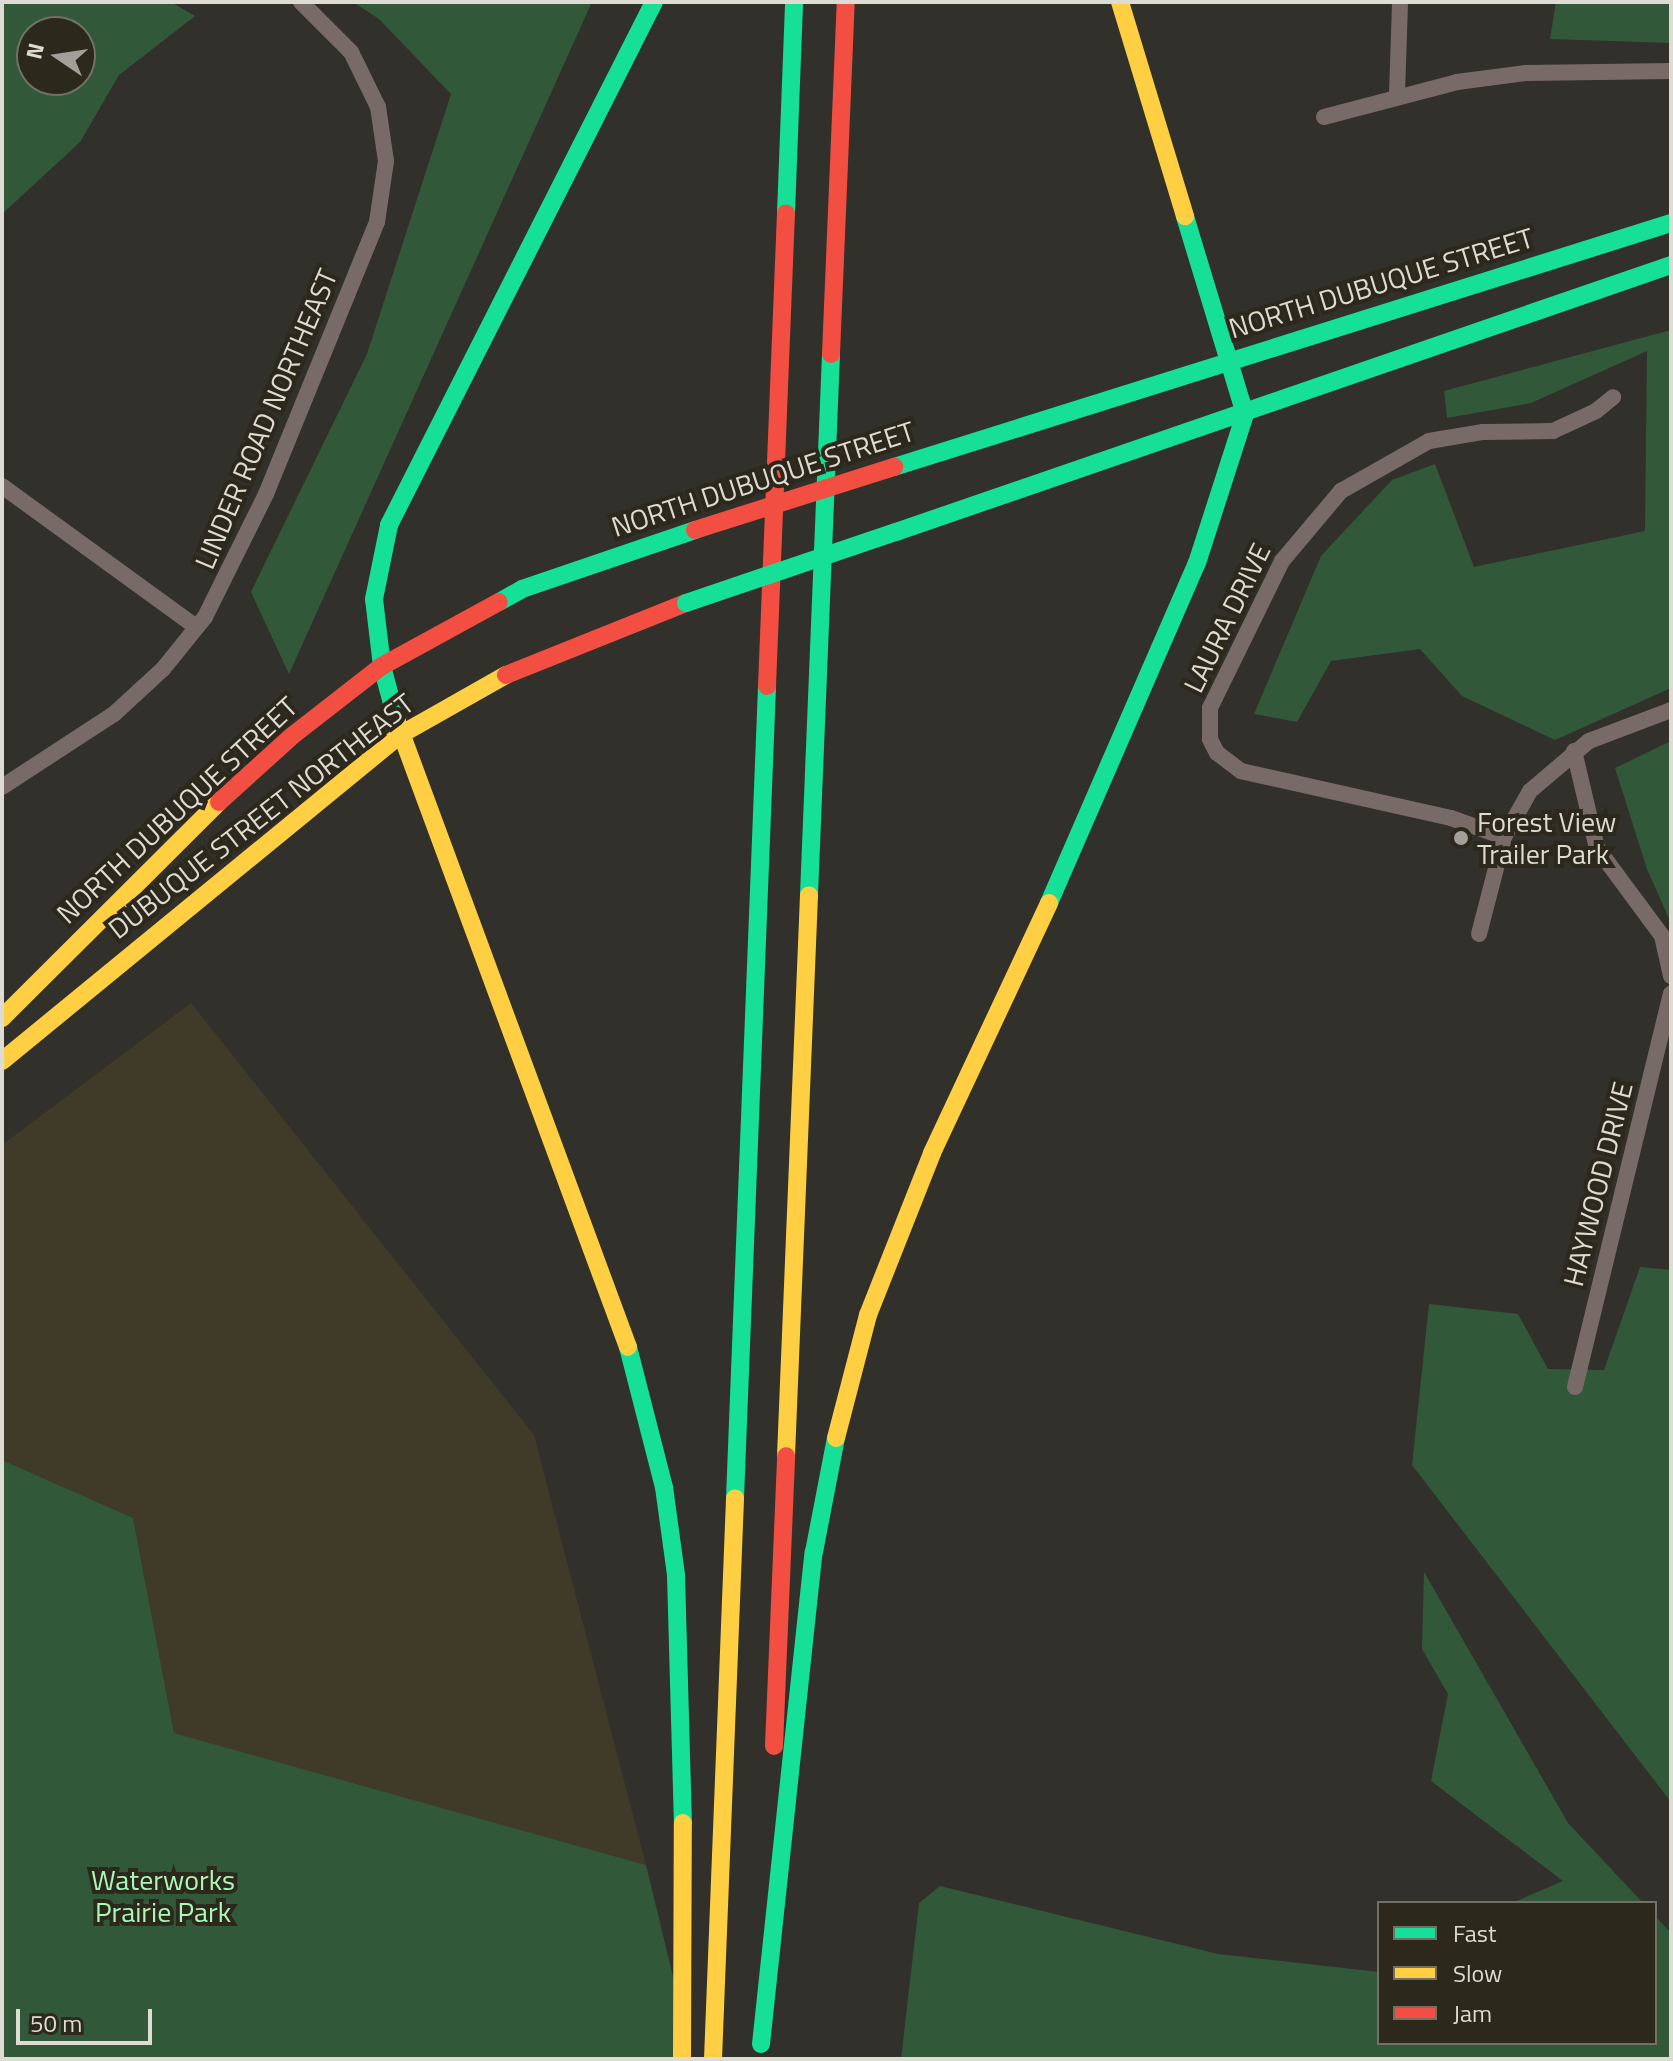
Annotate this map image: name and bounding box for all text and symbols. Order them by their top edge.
north arrow [16,16,96,96]
text: N [16,40,53,62]
street label: NORTH DUBUQUE STREET [1225,221,1537,345]
street label: LINDER ROAD NORTHEAST [188,264,344,574]
street label: NORTH DUBUQUE STREET [607,414,919,544]
street label: LAURA DRIVE [1176,538,1278,698]
street label: DUBUQUE STREET NORTHEAST [102,686,420,946]
street label: NORTH DUBUQUE STREET [50,690,304,930]
place label: Forest View Trailer Park [1477,805,1616,871]
marker: Forest View Trailer Park [1452,829,1470,847]
street label: HAYWOOD DRIVE [1556,1078,1640,1290]
park label: Waterworks Prairie Park [91,1863,235,1929]
legend [1377,1901,1657,2045]
text: Fast [1453,1915,1496,1951]
text: Slow [1453,1955,1502,1991]
scale bar [20,1993,156,2043]
text: Jam [1453,1995,1492,2031]
text: 50 m [30,2005,82,2041]

